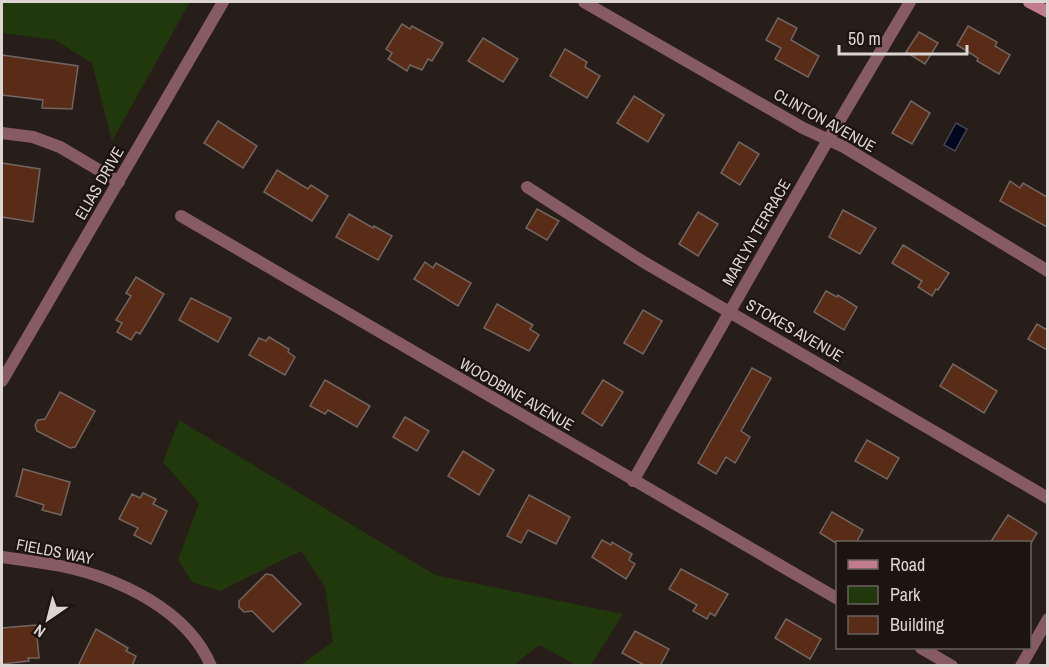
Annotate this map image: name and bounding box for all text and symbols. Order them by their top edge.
scale bar [839,18,966,56]
text: 50 m [848,26,881,51]
street label: CLINTON AVENUE [770,83,880,157]
street label: ELIAS DRIVE [69,142,129,224]
street label: MARLYN TERRACE [717,175,795,289]
street label: STOKES AVENUE [742,293,848,367]
street label: WOODBINE AVENUE [456,352,578,436]
street label: FIELDS WAY [15,533,96,569]
legend [836,541,1031,649]
text: Road [890,552,925,577]
text: Park [890,582,921,607]
north arrow [18,589,78,649]
text: Building [890,612,945,637]
text: N [29,620,50,643]

